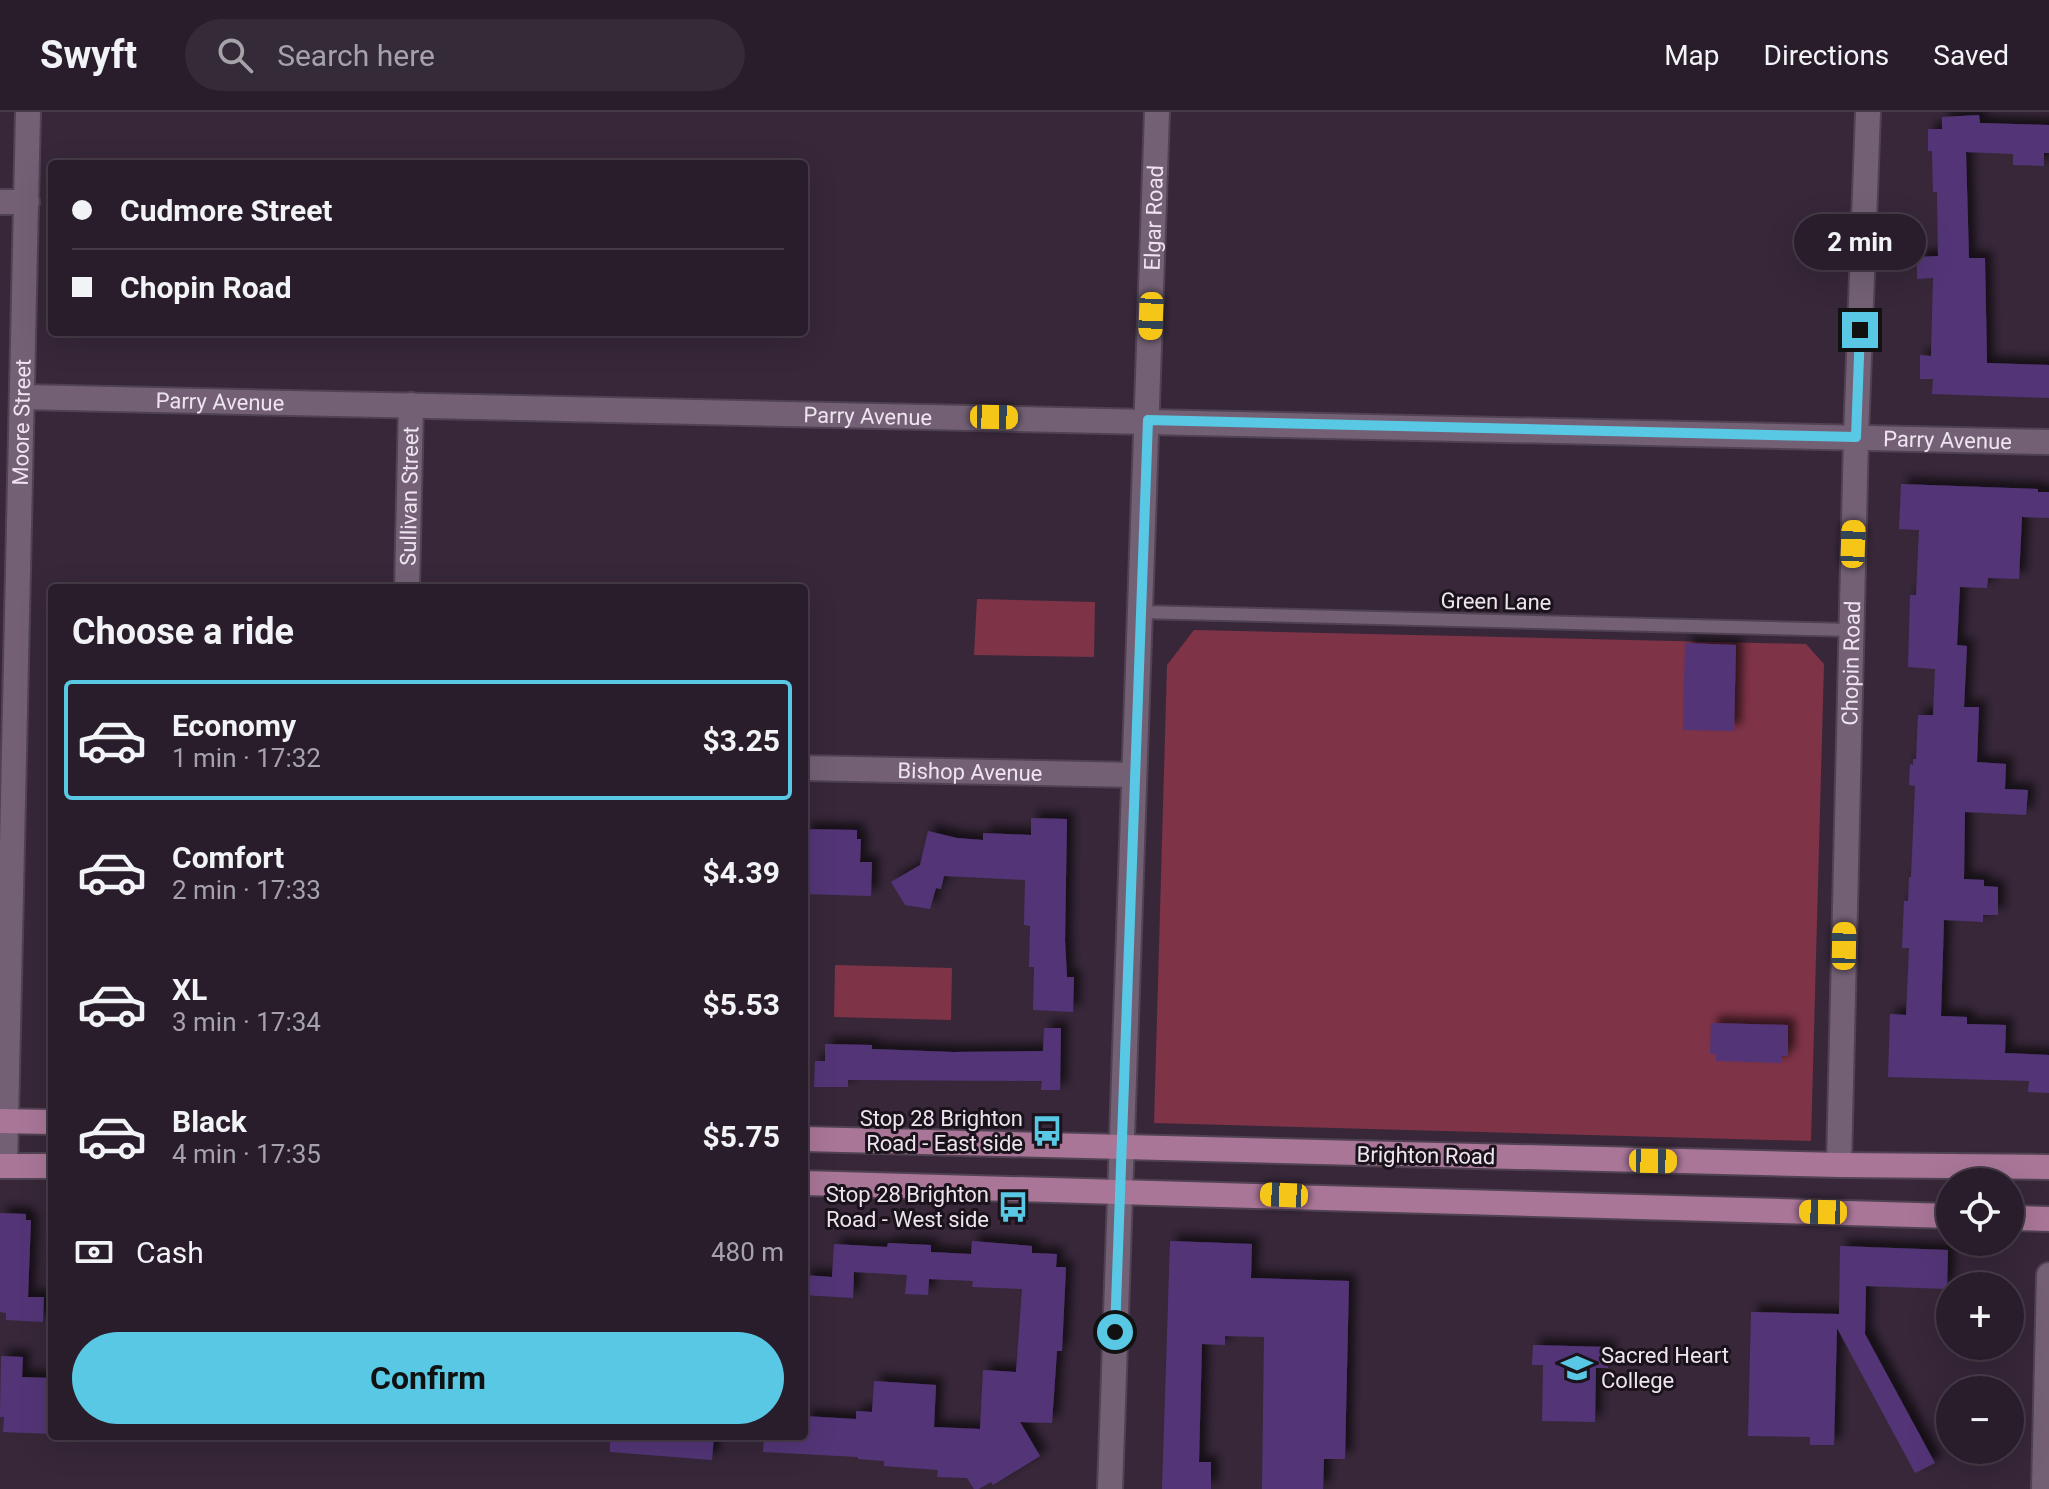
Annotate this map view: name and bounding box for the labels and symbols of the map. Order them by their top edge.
street label: Elgar Road [1140,165,1168,271]
callout: 2 min [1794,214,1926,270]
car [1138,292,1164,340]
route end [1842,312,1878,348]
street label: Moore Street [8,359,36,486]
street label: Parry Avenue [155,388,285,416]
street label: Parry Avenue [803,402,932,430]
car [970,405,1018,429]
street label: Sullivan Street [395,426,424,566]
street label: Parry Avenue [1883,426,2012,454]
car [1840,520,1866,568]
street label: Green Lane [1440,588,1552,615]
street label: Chopin Road [1837,600,1865,726]
street label: Bishop Avenue [897,758,1043,786]
car [1832,922,1856,970]
place label: Stop 28 Brighton Road - East side [860,1106,1023,1156]
bus stop icon: Stop 28 Brighton Road - East side [1030,1114,1064,1148]
street label: Brighton Road [1356,1142,1496,1169]
car [1629,1149,1677,1173]
place label: Stop 28 Brighton Road - West side [826,1182,989,1232]
car [1260,1182,1308,1208]
bus stop icon: Stop 28 Brighton Road - West side [996,1190,1030,1224]
car [1799,1200,1847,1224]
route start [1097,1314,1133,1350]
place label: Sacred Heart College [1601,1343,1729,1393]
school or university icon: Sacred Heart College [1560,1351,1594,1385]

